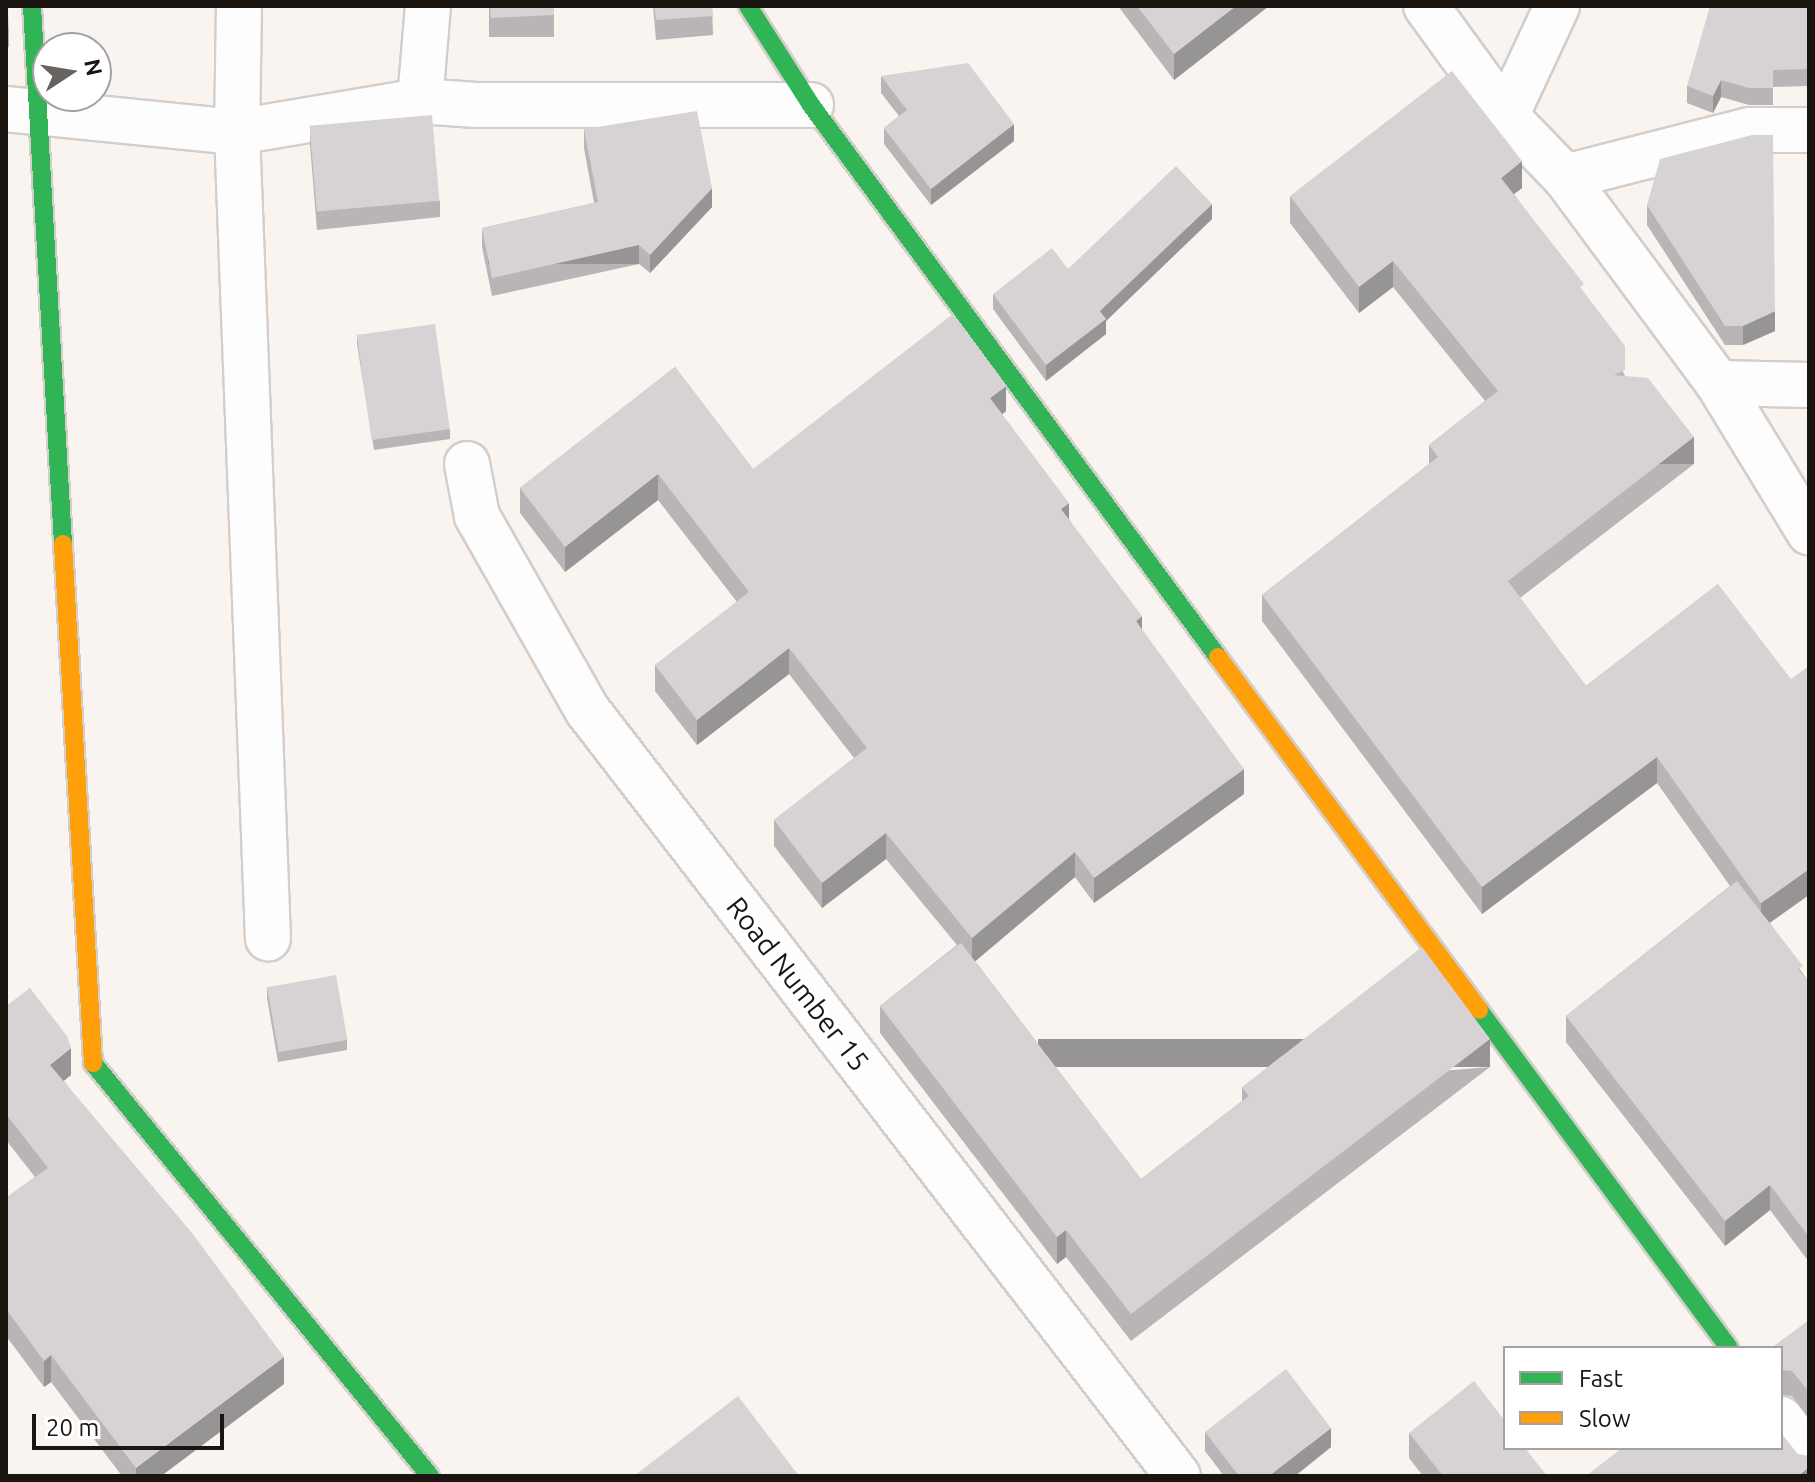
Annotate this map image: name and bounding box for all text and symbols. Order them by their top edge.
north arrow [32,32,112,112]
text: N [80,57,108,78]
street label: Road Number 15 [720,890,876,1078]
legend [1503,1346,1783,1450]
text: Fast [1579,1365,1623,1392]
scale bar [36,1398,228,1448]
text: Slow [1579,1405,1631,1432]
text: 20 m [46,1414,99,1441]

